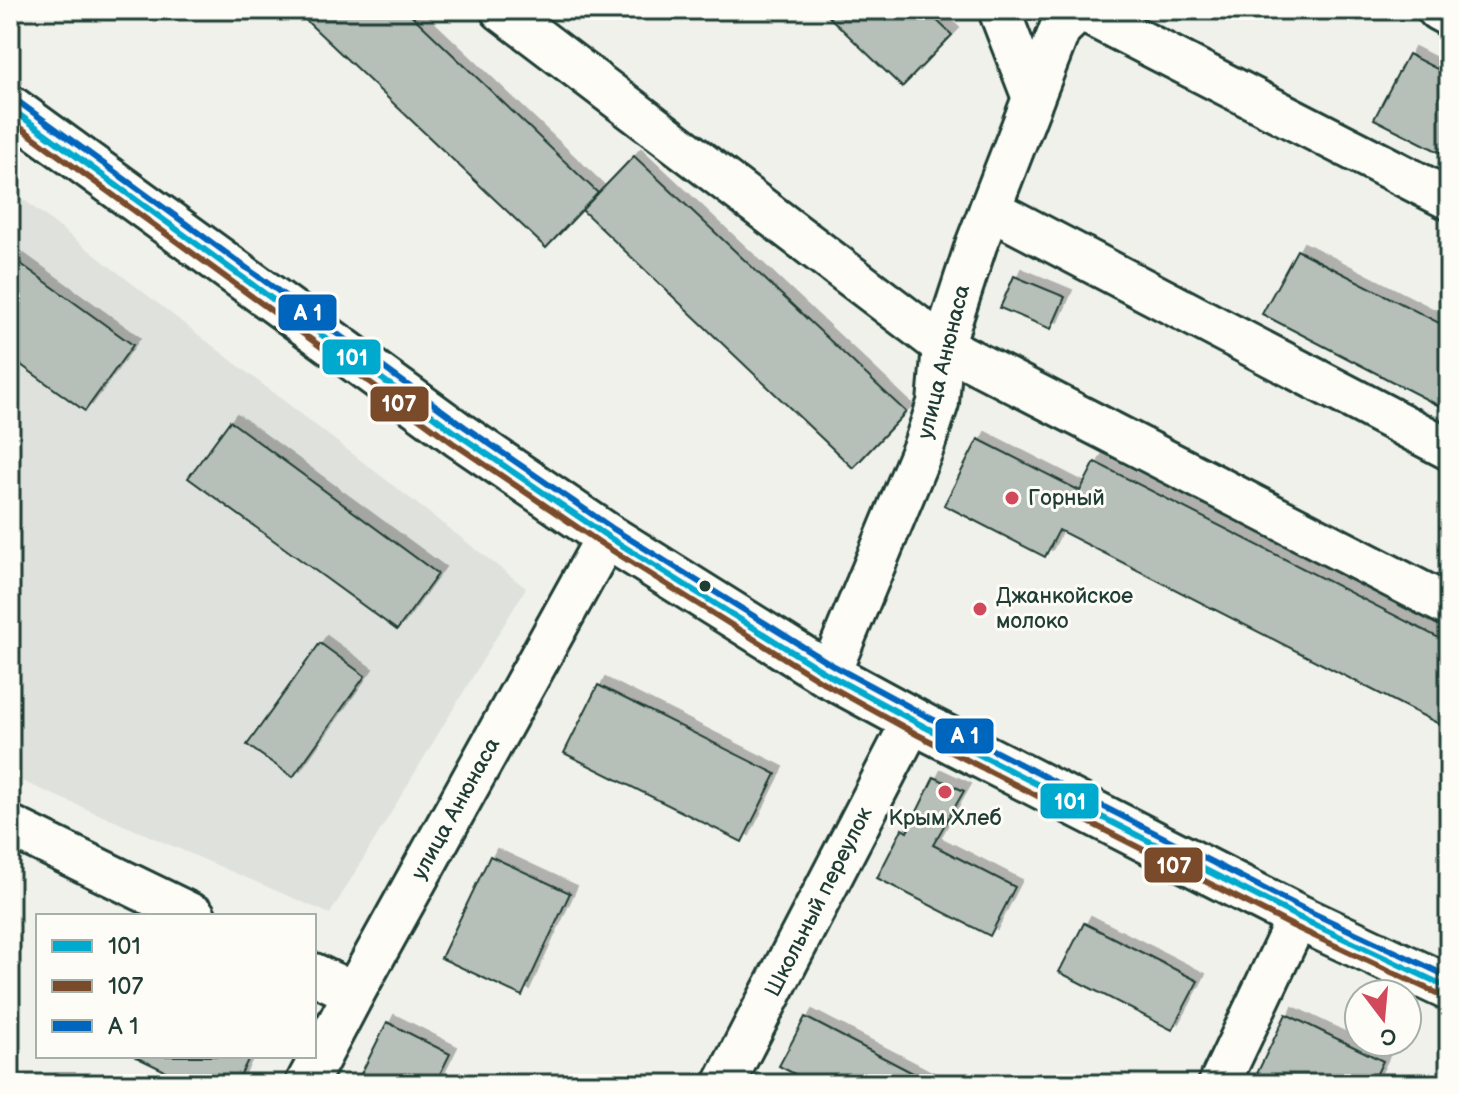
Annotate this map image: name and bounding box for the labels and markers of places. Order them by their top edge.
place label: Горный [1028,485,1105,512]
marker: Горный [1003,489,1021,507]
unlabelled marker [697,578,713,594]
place label: Джанкойское молоко [996,583,1133,635]
marker: Джанкойское молоко [971,600,989,618]
marker: Крым Хлеб [936,783,954,801]
place label: Крым Хлеб [889,805,1001,832]

